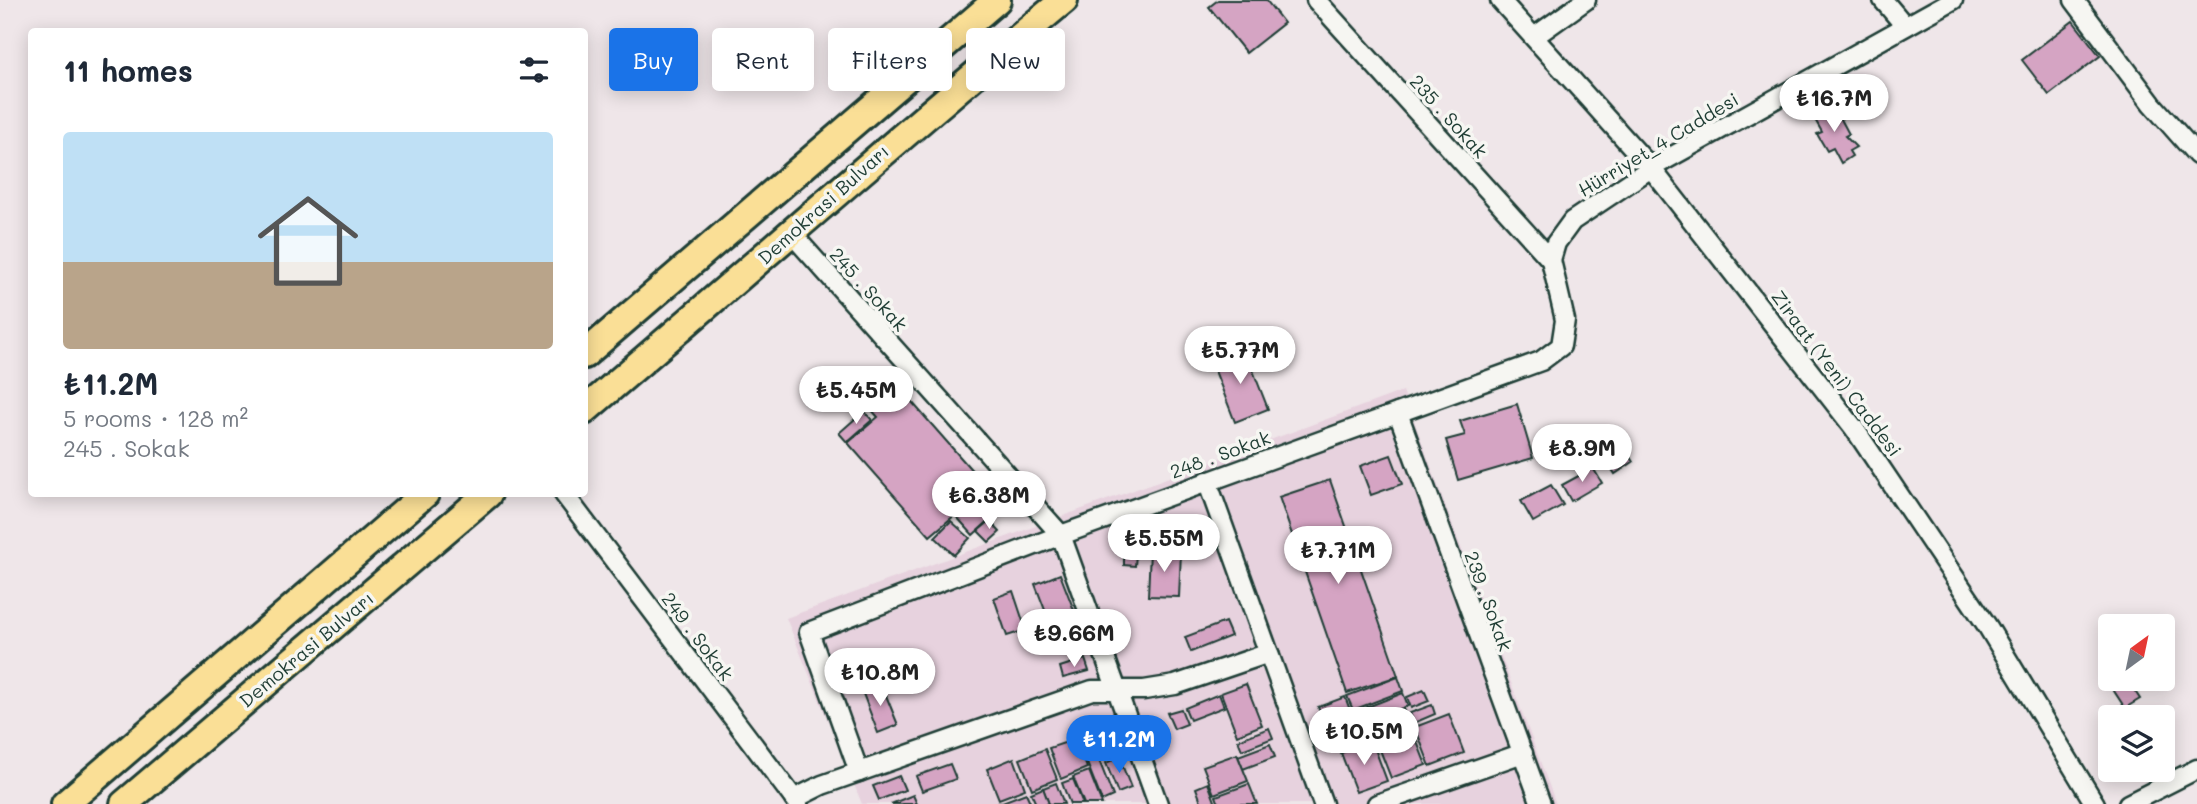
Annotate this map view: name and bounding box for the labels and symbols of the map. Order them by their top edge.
street label: 235 . Sokak [1405,69,1493,163]
pin: ₺16.7M [1777,74,1891,134]
street label: Hürriyet_4 Caddesi [1573,86,1743,202]
street label: Demokrasi Bulvarı [752,138,894,270]
street label: 245 . Sokak [825,242,913,336]
street label: Ziraat (Yeni) Caddesi [1766,285,1908,461]
pin: ₺5.77M [1183,326,1297,386]
pin: ₺5.45M [799,366,913,426]
street label: 248 . Sokak [1166,424,1274,484]
pin: ₺8.9M [1533,424,1631,484]
pin: ₺6.38M [932,472,1046,531]
pin: ₺5.55M [1107,514,1221,574]
pin: ₺7.71M [1281,526,1395,586]
street label: 239 . Sokak [1459,548,1519,654]
street label: Demokrasi Bulvarı [234,585,378,713]
street label: 249 . Sokak [657,587,739,685]
pin: ₺9.66M [1017,610,1131,669]
north arrow [2098,614,2175,691]
pin: ₺10.8M [823,648,937,708]
pin: ₺10.5M [1307,708,1421,767]
pin: ₺11.2M [1062,716,1176,775]

